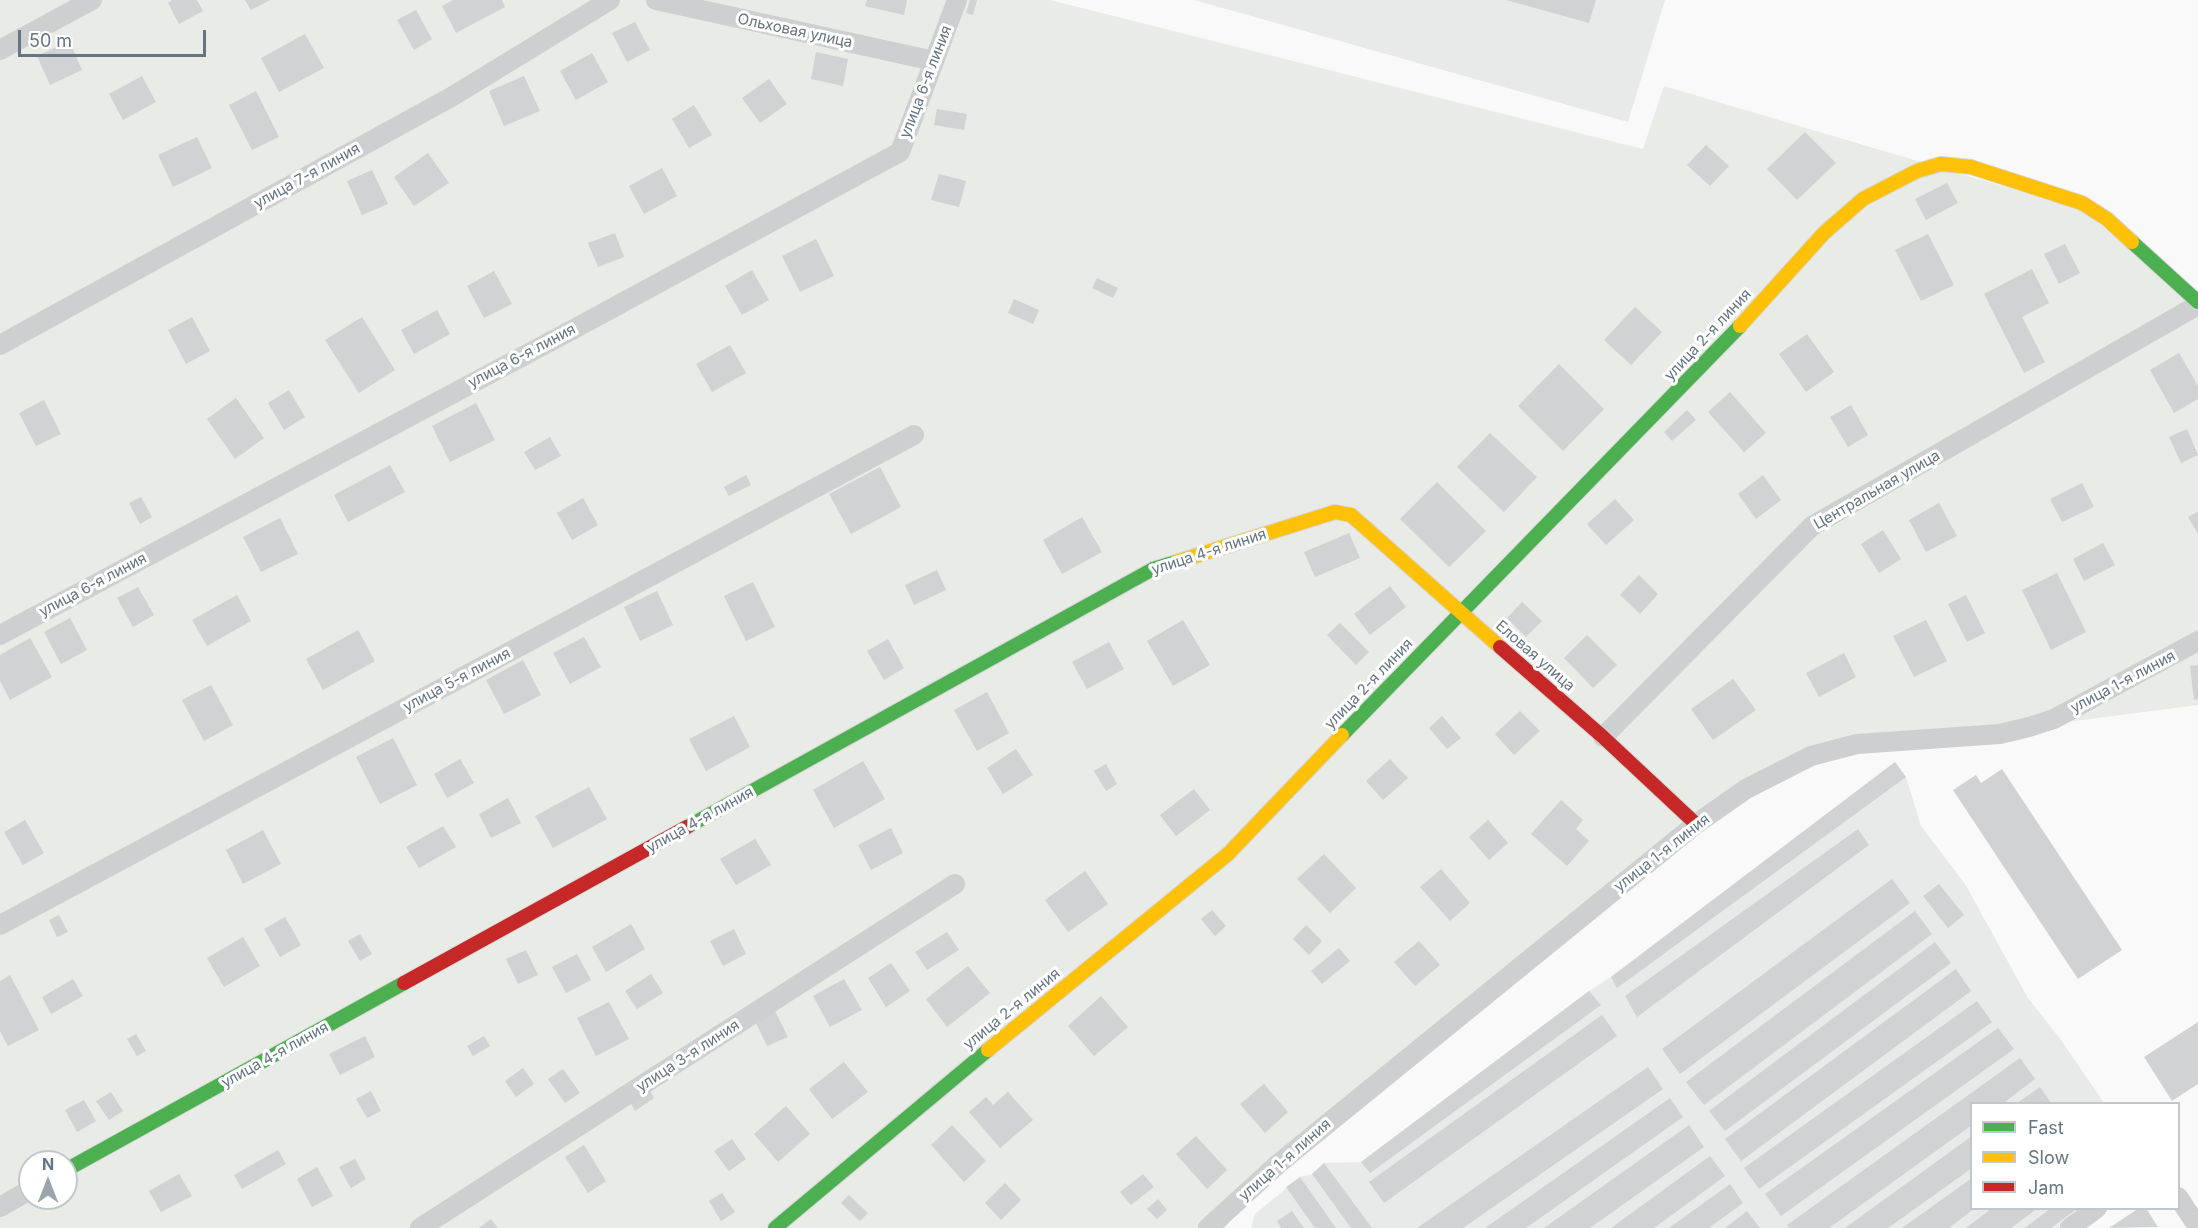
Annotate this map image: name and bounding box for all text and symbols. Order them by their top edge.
street label: Ольховая улица [736,10,854,52]
scale bar [21,18,208,56]
street label: улица 6-я линия [896,23,956,141]
text: 50 m [29,30,72,51]
street label: улица 7-я линия [251,139,363,213]
street label: улица 2-я линия [1661,285,1755,385]
street label: улица 6-я линия [465,320,579,392]
street label: Центральная улица [1811,446,1943,534]
street label: улица 4-я линия [1149,525,1269,579]
street label: улица 6-я линия [36,549,150,621]
street label: Еловая улица [1492,617,1578,695]
street label: улица 2-я линия [1321,635,1417,733]
street label: улица 5-я линия [400,644,514,716]
street label: улица 1-я линия [2068,647,2178,717]
street label: улица 4-я линия [643,783,757,857]
street label: улица 1-я линия [1611,810,1713,896]
street label: улица 2-я линия [960,965,1064,1053]
street label: улица 3-я линия [633,1016,743,1096]
street label: улица 4-я линия [218,1018,332,1092]
legend [1970,1102,2180,1210]
street label: улица 1-я линия [1235,1115,1335,1205]
text: Fast [2028,1117,2064,1138]
text: Slow [2028,1147,2069,1168]
north arrow [18,1150,78,1210]
text: N [42,1154,54,1174]
text: Jam [2028,1177,2064,1198]

